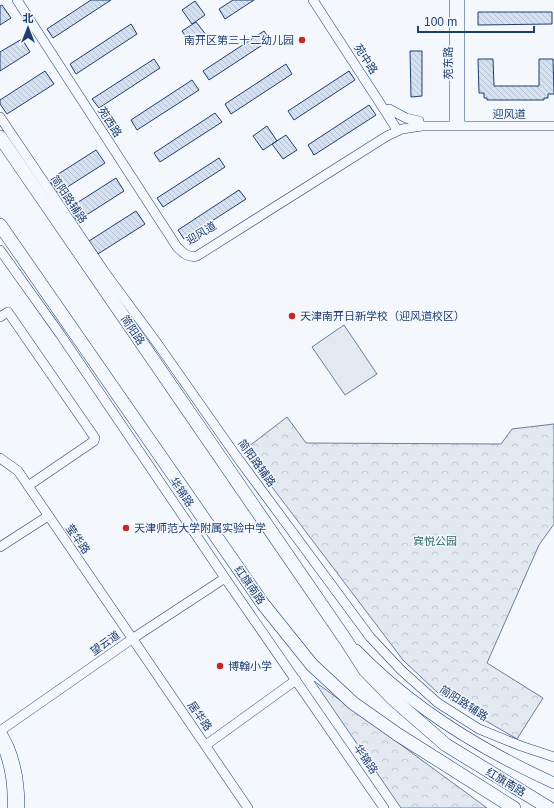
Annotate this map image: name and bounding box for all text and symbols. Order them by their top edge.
north arrow [8,8,48,48]
scale bar [418,8,534,34]
text: 北 [23,12,34,24]
text: 100 m [424,15,457,29]
place label: 南开区第三十二幼儿园 [184,34,294,46]
marker: 南开区第三十二幼儿园 [297,35,307,45]
street label: 苑中路 [352,42,380,76]
street label: 苑东路 [442,47,454,80]
street label: 苑西路 [96,105,124,139]
street label: 迎风道 [493,108,526,120]
street label: 简阳路辅路 [49,173,89,225]
street label: 迎风道 [184,219,218,247]
place label: 天津南开日新学校（迎风道校区） [300,310,465,322]
marker: 天津南开日新学校（迎风道校区） [287,311,297,321]
street label: 简阳路 [119,313,147,347]
street label: 简阳路辅路 [236,437,278,489]
street label: 华锦路 [168,475,196,509]
street label: 莹华路 [64,522,92,556]
place label: 天津师范大学附属实验中学 [134,522,266,534]
marker: 天津师范大学附属实验中学 [121,523,131,533]
park label: 宾悦公园 [413,535,457,547]
street label: 红旗南路 [232,564,268,606]
street label: 望云道 [88,629,122,657]
place label: 博翰小学 [228,660,272,672]
marker: 博翰小学 [215,661,225,671]
street label: 简阳路辅路 [438,683,490,723]
street label: 居华路 [186,699,214,733]
street label: 华锦路 [352,742,380,776]
street label: 红旗南路 [484,766,528,798]

